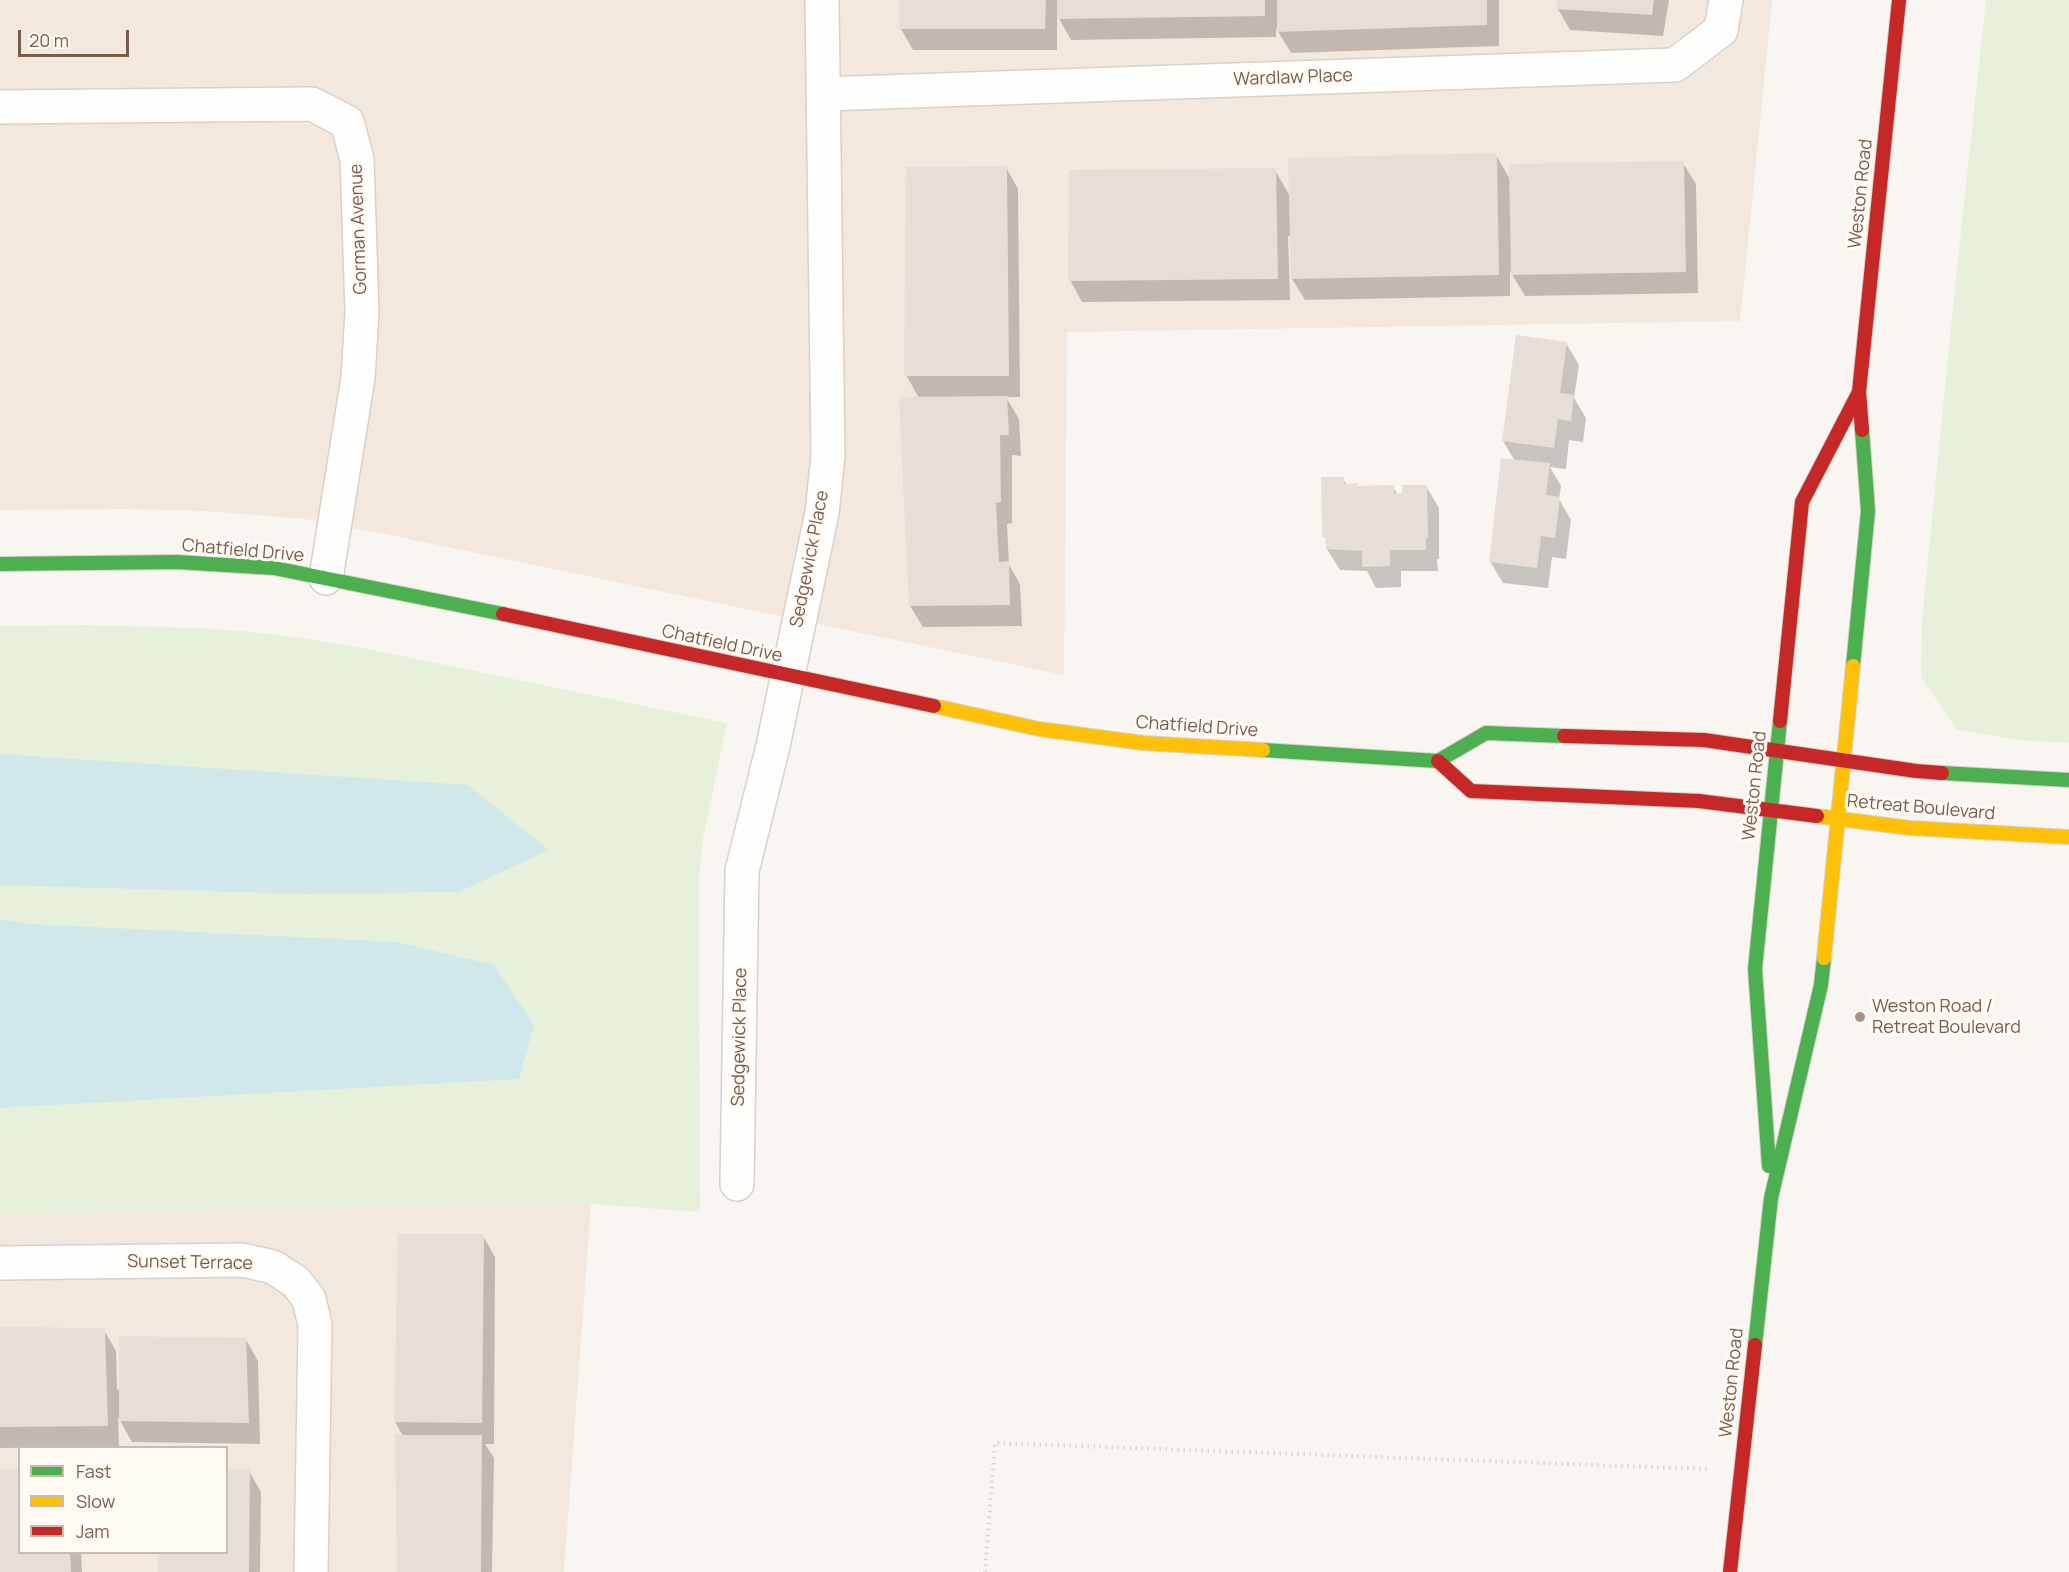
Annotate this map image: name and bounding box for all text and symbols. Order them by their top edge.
scale bar [21,18,132,56]
text: 20 m [29,28,69,52]
street label: Wardlaw Place [1233,65,1353,91]
street label: Weston Road [1845,138,1877,250]
street label: Gorman Avenue [346,163,372,295]
street label: Sedgewick Place [786,489,834,629]
street label: Chatfield Drive [181,535,305,567]
street label: Chatfield Drive [660,621,784,667]
street label: Chatfield Drive [1135,712,1259,742]
street label: Weston Road [1739,730,1771,842]
street label: Retreat Boulevard [1846,791,1996,825]
street label: Sedgewick Place [728,967,752,1107]
place label: Weston Road / Retreat Boulevard [1872,996,2021,1038]
marker: Weston Road / Retreat Boulevard [1853,1010,1867,1024]
street label: Sunset Terrace [127,1251,253,1275]
street label: Weston Road [1716,1327,1748,1439]
legend [18,1446,228,1554]
text: Fast [76,1459,111,1483]
text: Slow [76,1489,115,1513]
text: Jam [76,1519,110,1543]

